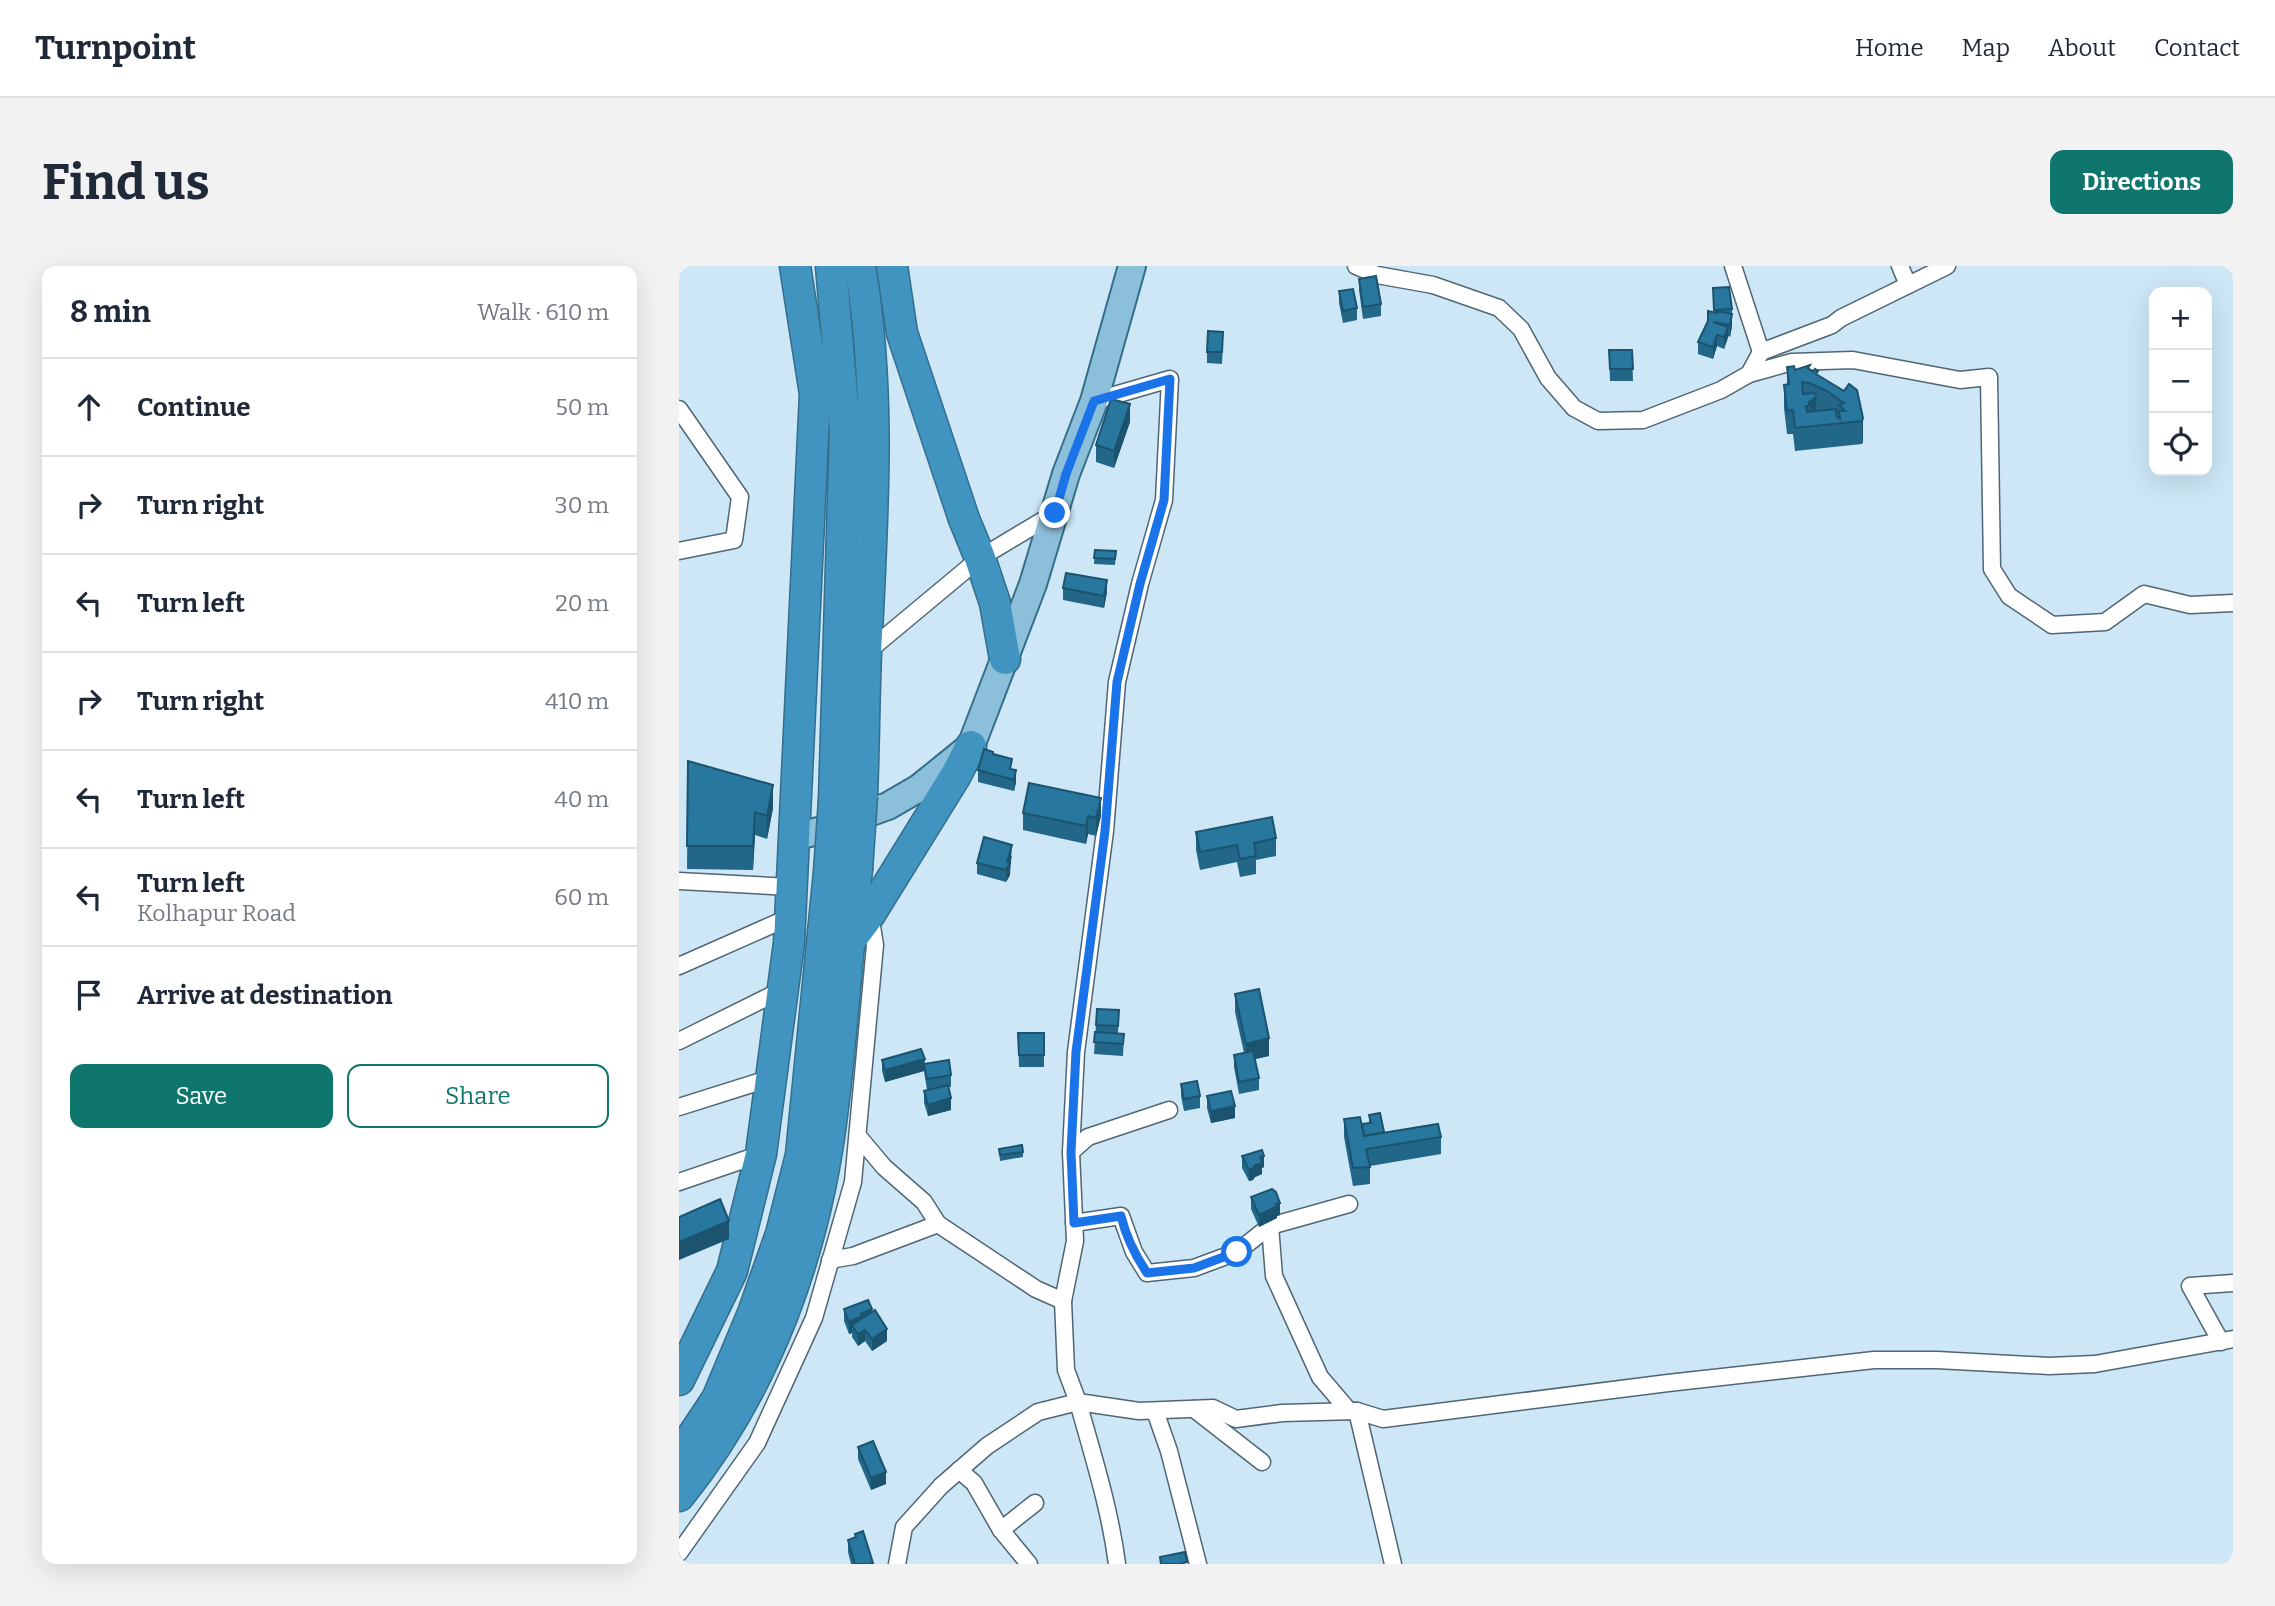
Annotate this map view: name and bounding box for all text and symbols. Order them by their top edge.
text: Turnpoint [35,28,196,68]
text: Home [1855,34,1924,62]
text: Map [1962,34,2010,62]
text: About [2048,34,2116,62]
text: Contact [2154,34,2240,62]
button: Directions [2050,150,2233,214]
text: Find us [42,153,210,212]
map controls [2149,287,2212,476]
button: + [2149,287,2212,350]
text: 8 min [70,294,151,330]
text: Walk · 610 m [477,298,609,326]
button: − [2149,350,2212,413]
icon: ahead [70,388,108,426]
text: Continue [137,392,251,423]
text: 50 m [555,393,609,421]
button: locate [2149,413,2212,476]
icon: right [70,486,108,524]
text: Turn right [137,490,264,521]
text: 30 m [555,491,609,519]
route end [1039,497,1070,528]
icon: left [70,584,108,622]
text: Turn left [137,588,245,619]
text: 20 m [555,589,609,617]
icon: right [70,682,108,720]
text: Turn right [137,686,264,717]
text: 410 m [545,687,609,715]
icon: left [70,780,108,818]
text: Turn left [137,784,245,815]
text: 40 m [554,785,609,813]
text: Turn left [137,868,245,899]
icon: left [70,878,108,916]
text: 60 m [554,883,609,911]
text: Kolhapur Road [137,899,296,927]
icon: arrive [70,976,108,1014]
text: Arrive at destination [137,980,392,1011]
button: Save [70,1064,333,1128]
button: Share [347,1064,609,1128]
route start [1221,1236,1252,1267]

